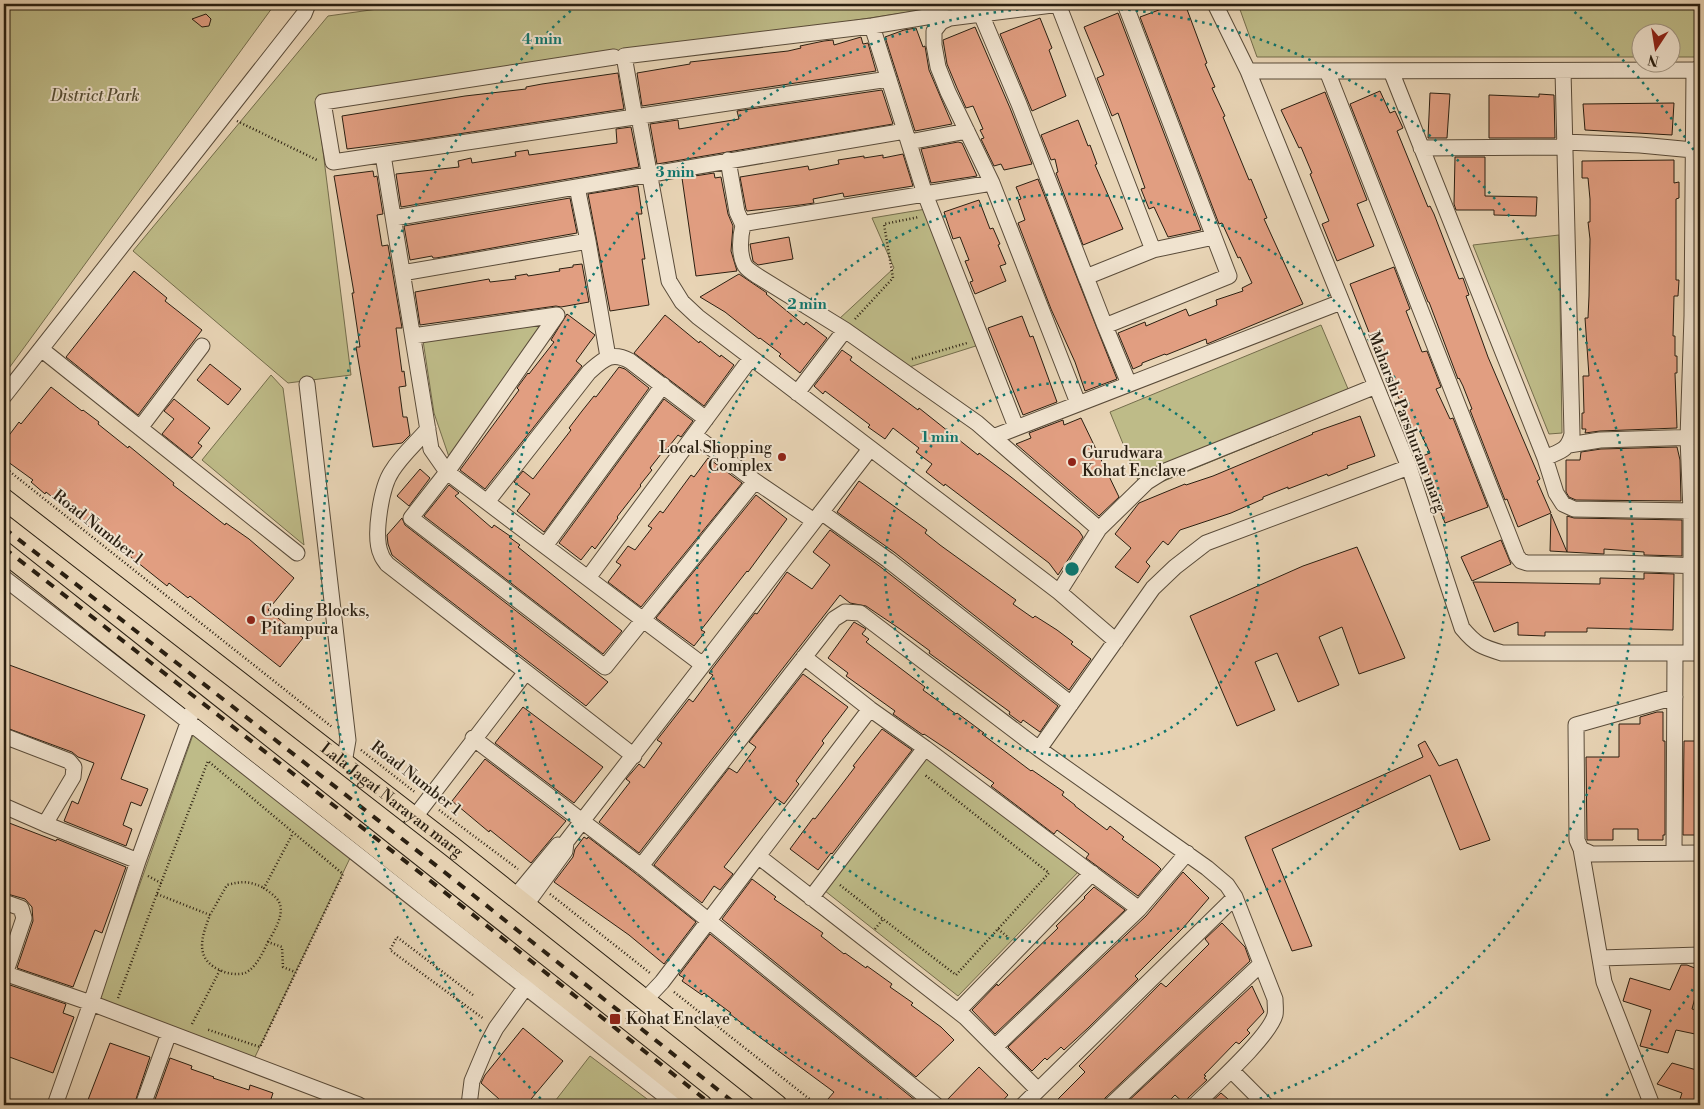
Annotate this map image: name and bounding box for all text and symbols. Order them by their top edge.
north arrow [1632,22,1682,72]
text: 4 min [522,30,563,49]
text: N [1646,50,1661,70]
park label: District Park [49,86,140,106]
text: 3 min [655,163,695,182]
text: 2 min [787,295,827,314]
street label: Maharshi Parshuram marg [1363,329,1451,516]
text: 1 min [921,428,959,447]
place label: Local Shopping Complex [659,438,773,476]
place label: Gurudwara Kohat Enclave [1082,443,1186,481]
marker: Local Shopping Complex [776,451,788,463]
marker: Gurudwara Kohat Enclave [1066,456,1078,468]
street label: Road Number 1 [49,485,147,569]
centre of rings [1063,560,1081,578]
place label: Coding Blocks, Pitampura [261,601,370,639]
marker: Coding Blocks, Pitampura [245,614,257,626]
street label: Road Number 1 [367,736,465,820]
street label: Lala Jagat Narayan marg [316,738,468,862]
place label: Kohat Enclave [626,1009,730,1029]
marker: Kohat Enclave [608,1012,622,1026]

